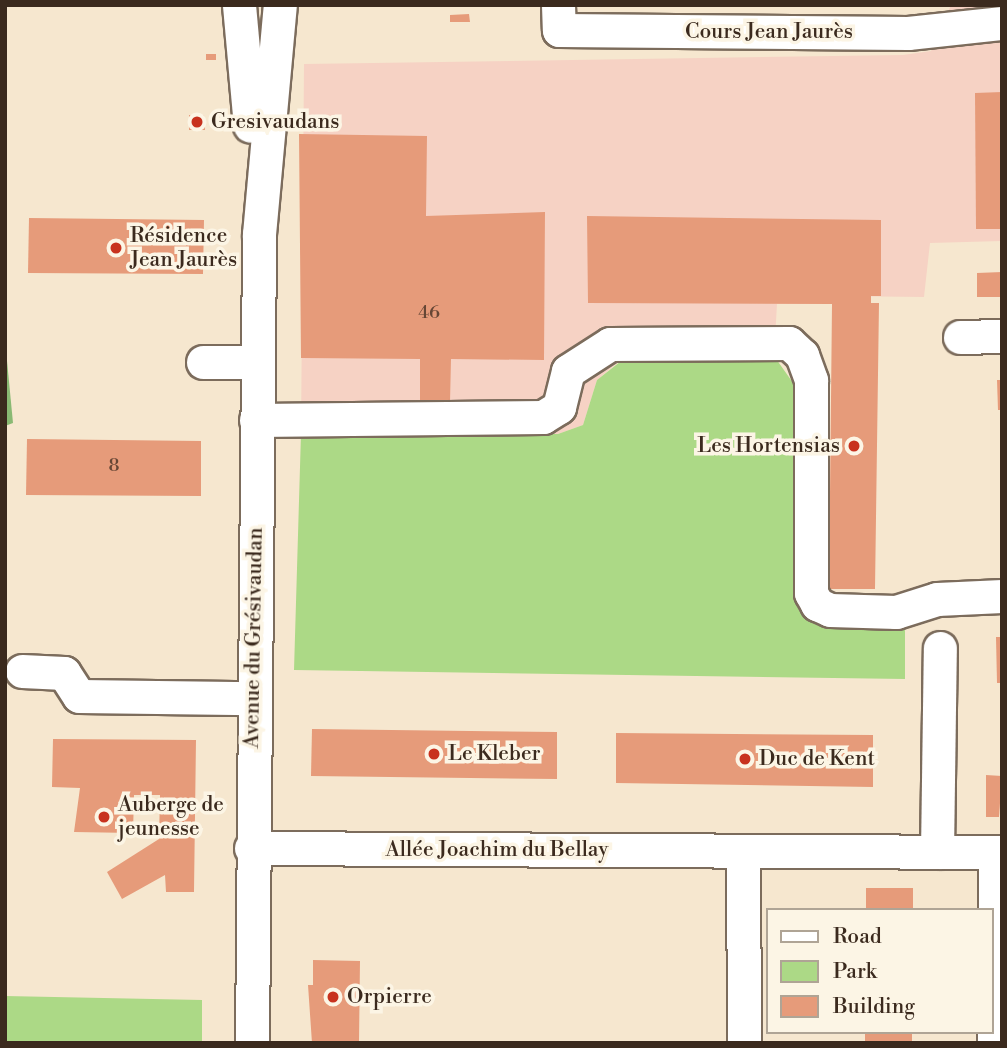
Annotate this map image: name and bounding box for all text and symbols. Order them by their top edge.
street label: Cours Jean Jaurès [685,19,853,45]
place label: Gresivaudans [211,109,339,135]
marker: Gresivaudans [189,114,205,130]
place label: Résidence Jean Jaurès [130,223,237,273]
marker: Résidence Jean Jaurès [108,240,124,256]
house number: 46 [418,302,440,324]
place label: Les Hortensias [697,433,840,459]
marker: Les Hortensias [846,438,862,454]
house number: 8 [108,455,120,477]
street label: Avenue du Grésivaudan [239,527,269,749]
place label: Le Kleber [448,741,541,767]
marker: Le Kleber [426,746,442,762]
place label: Duc de Kent [759,746,875,772]
marker: Duc de Kent [737,751,753,767]
place label: Auberge de jeunesse [118,792,224,842]
marker: Auberge de jeunesse [96,809,112,825]
street label: Allée Joachim du Bellay [385,837,609,863]
legend [766,908,993,1034]
text: Road [833,924,882,950]
text: Park [833,959,877,985]
place label: Orpierre [347,984,432,1010]
marker: Orpierre [325,989,341,1005]
text: Building [833,994,915,1020]

